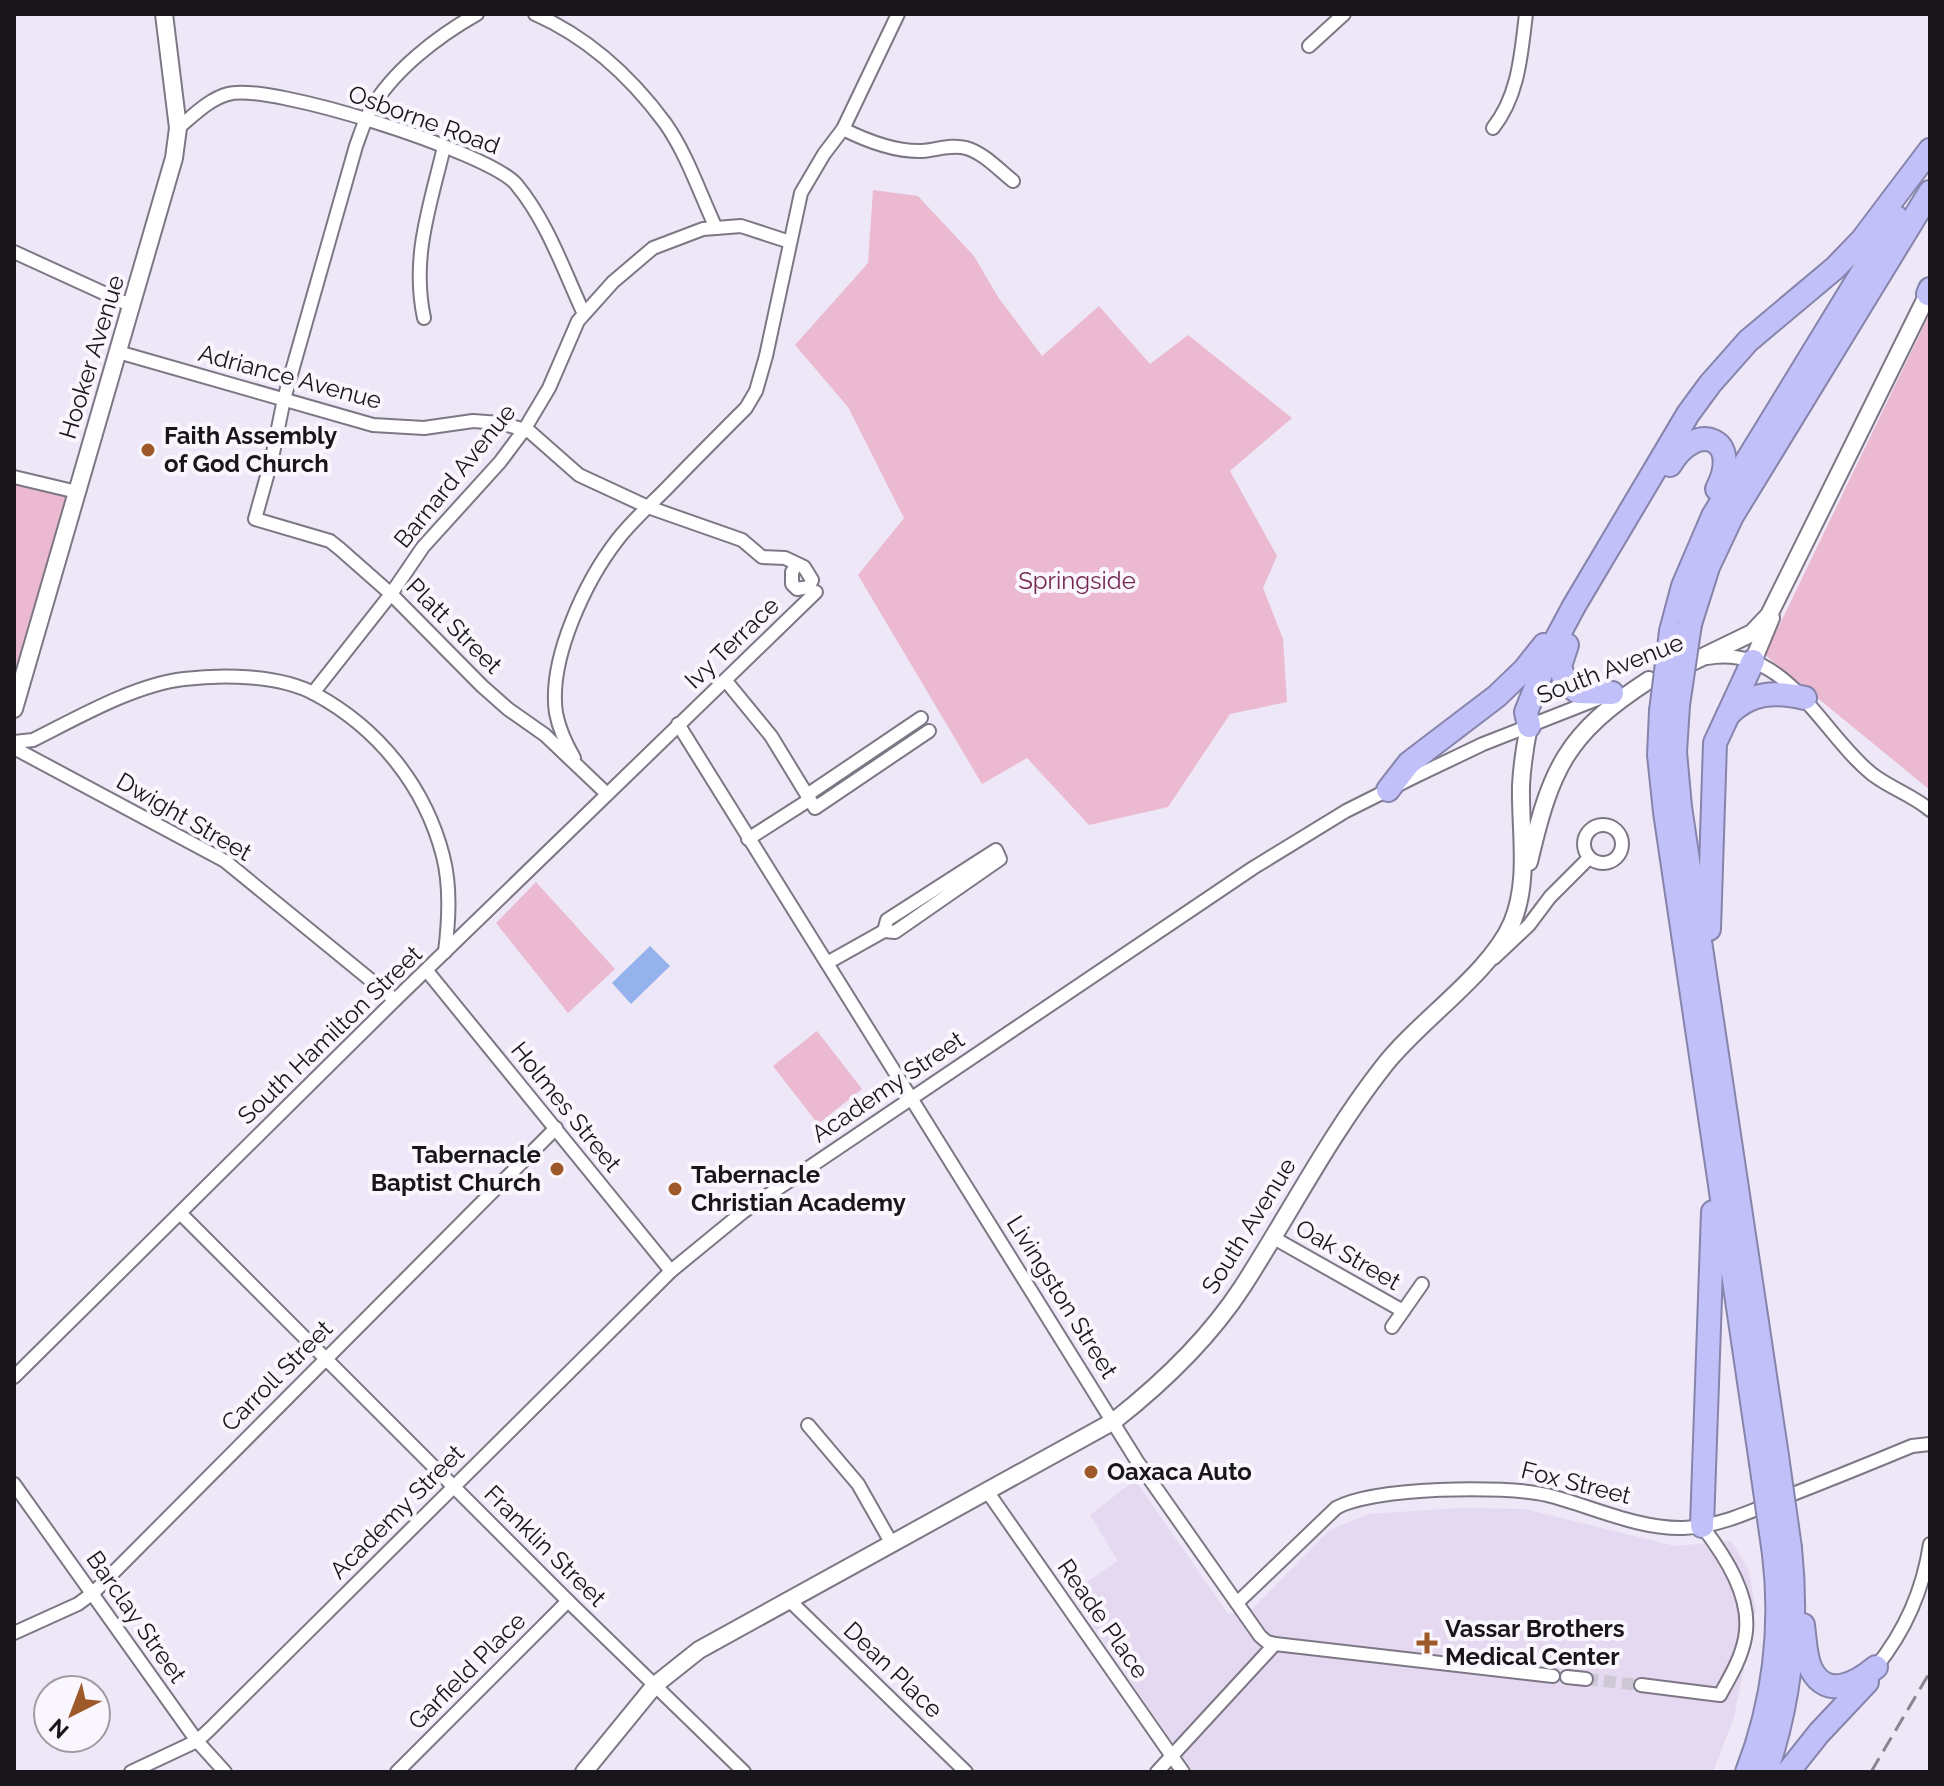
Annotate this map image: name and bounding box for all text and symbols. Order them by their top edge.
street label: Osborne Road [345,79,504,160]
street label: Hooker Avenue [53,271,130,442]
street label: Adriance Avenue [195,338,385,415]
street label: Barnard Avenue [388,398,522,554]
place label: Faith Assembly of God Church [164,421,337,478]
marker: Faith Assembly of God Church [139,441,157,459]
park label: Springside [1018,566,1136,595]
street label: Platt Street [401,572,508,679]
street label: Ivy Terrace [679,591,785,695]
street label: South Avenue [1532,627,1687,710]
street label: Dwight Street [111,766,257,867]
street label: South Hamilton Street [232,939,428,1130]
street label: Academy Street [806,1025,970,1148]
street label: Holmes Street [505,1036,628,1177]
place label: Tabernacle Baptist Church [371,1140,541,1197]
street label: South Avenue [1195,1152,1302,1299]
marker: Tabernacle Baptist Church [548,1160,566,1178]
place label: Tabernacle Christian Academy [691,1160,906,1217]
marker: Tabernacle Christian Academy [666,1180,684,1198]
street label: Livingston Street [1001,1210,1124,1383]
street label: Oak Street [1291,1213,1406,1296]
street label: Carroll Street [215,1314,338,1437]
street label: Academy Street [323,1438,470,1585]
street label: Fox Street [1518,1455,1634,1510]
place label: Oaxaca Auto [1107,1457,1252,1486]
marker: Oaxaca Auto [1082,1463,1100,1481]
street label: Franklin Street [479,1479,612,1612]
street label: Barclay Street [80,1545,193,1688]
street label: Reade Place [1052,1553,1155,1684]
street label: Garfield Place [402,1606,531,1735]
place label: Vassar Brothers Medical Center [1445,1614,1625,1671]
street label: Dean Place [838,1615,949,1724]
marker: Vassar Brothers Medical Center [1416,1632,1438,1654]
north arrow [32,1674,112,1754]
text: N [44,1714,74,1744]

